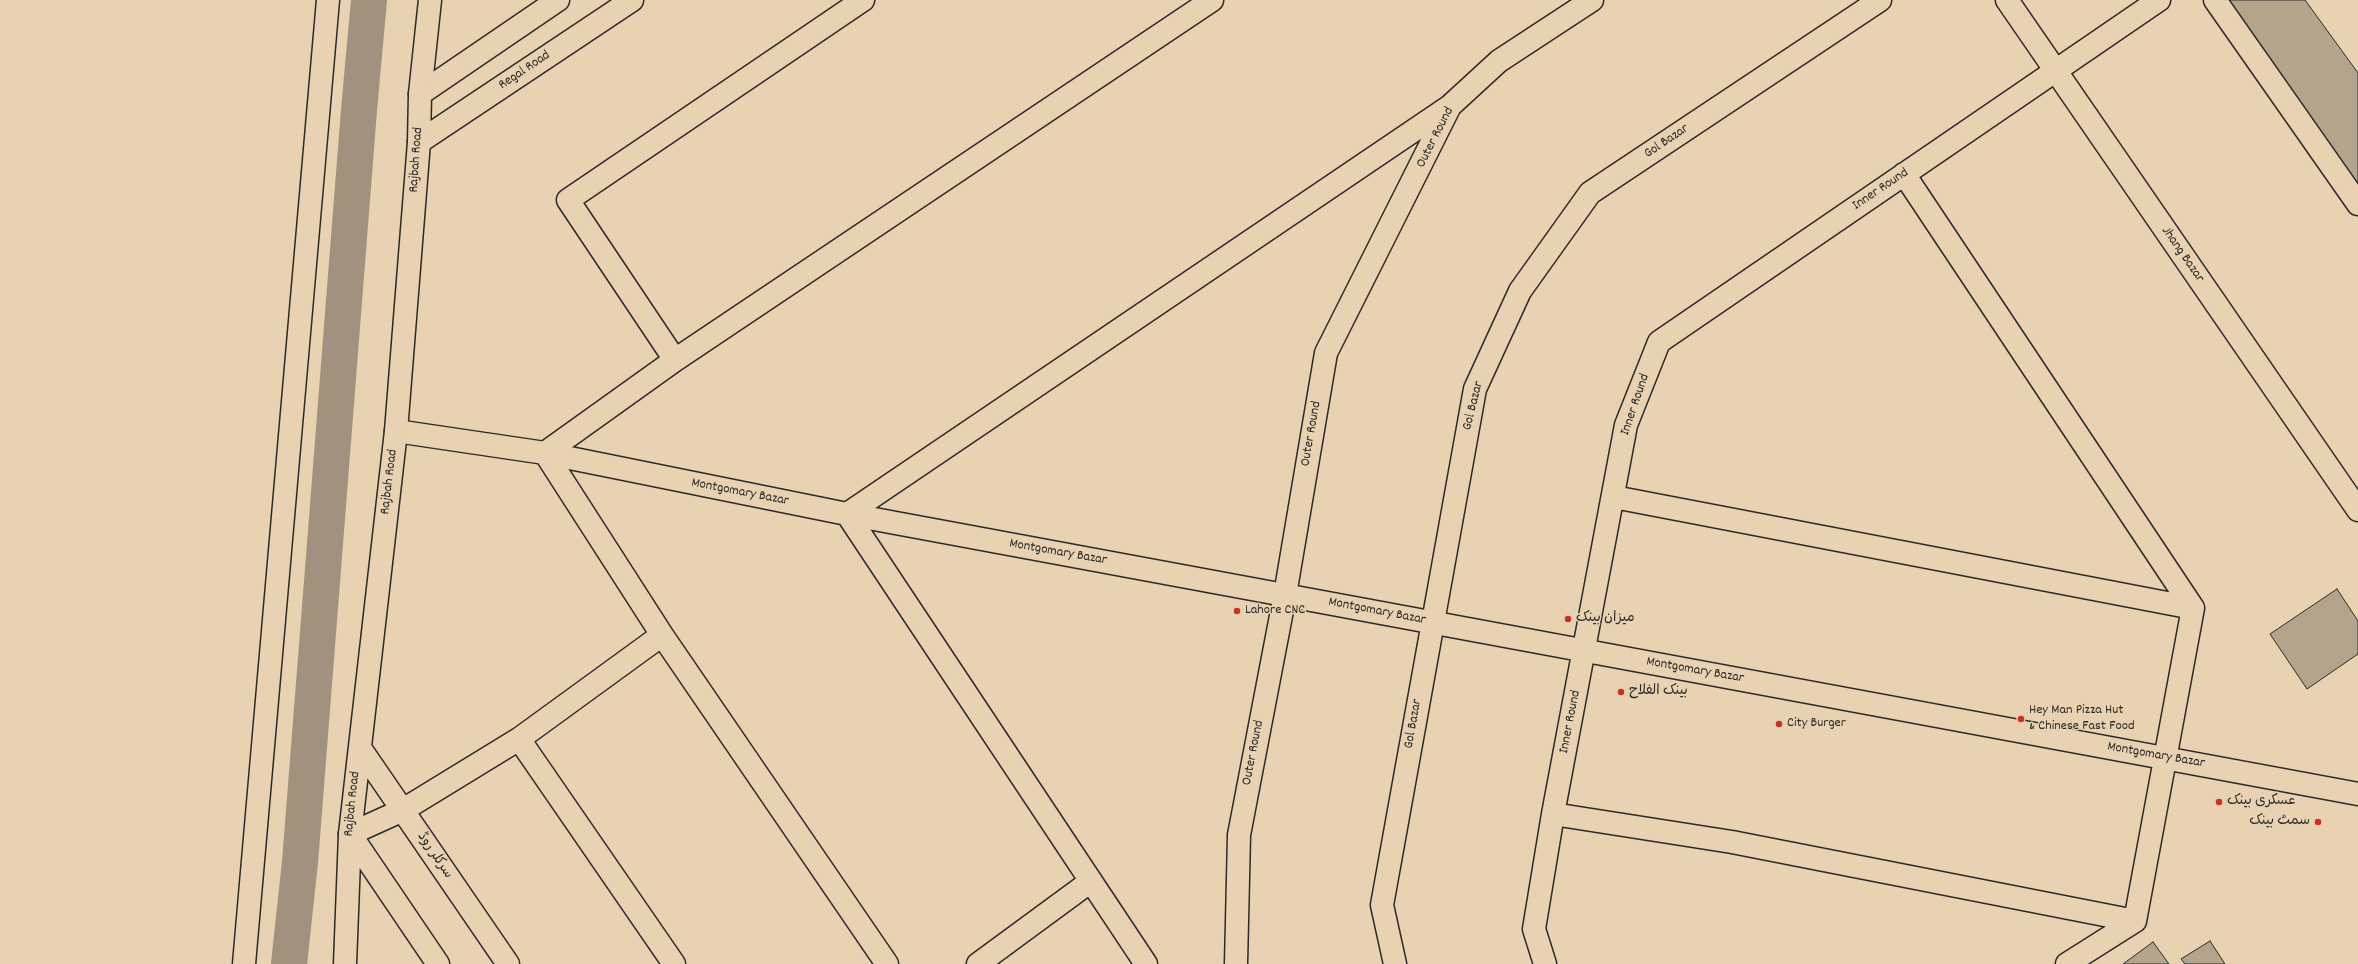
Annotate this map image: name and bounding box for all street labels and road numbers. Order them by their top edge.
street label: Regal Road [496,48,554,94]
street label: Outer Round [1414,105,1458,171]
street label: Gol Bazar [1642,121,1692,163]
street label: Rajbah Road [406,127,428,193]
street label: Inner Round [1850,165,1912,215]
street label: Jhang Bazar [2157,224,2207,286]
street label: Inner Round [1618,372,1654,438]
street label: Gol Bazar [1460,380,1488,432]
street label: Outer Round [1298,400,1326,468]
street label: Rajbah Road [378,448,402,516]
street label: Montgomary Bazar [690,475,790,511]
street label: Montgomary Bazar [1008,536,1108,570]
street label: Montgomary Bazar [1327,594,1427,630]
street label: Montgomary Bazar [1645,654,1745,688]
street label: Inner Round [1557,689,1585,755]
street label: Gol Bazar [1401,698,1427,750]
street label: Outer Round [1239,719,1269,787]
street label: Montgomary Bazar [2106,739,2206,773]
street label: Rajbah Road [341,771,365,837]
street label: سرکلر روڈ [412,830,456,882]

